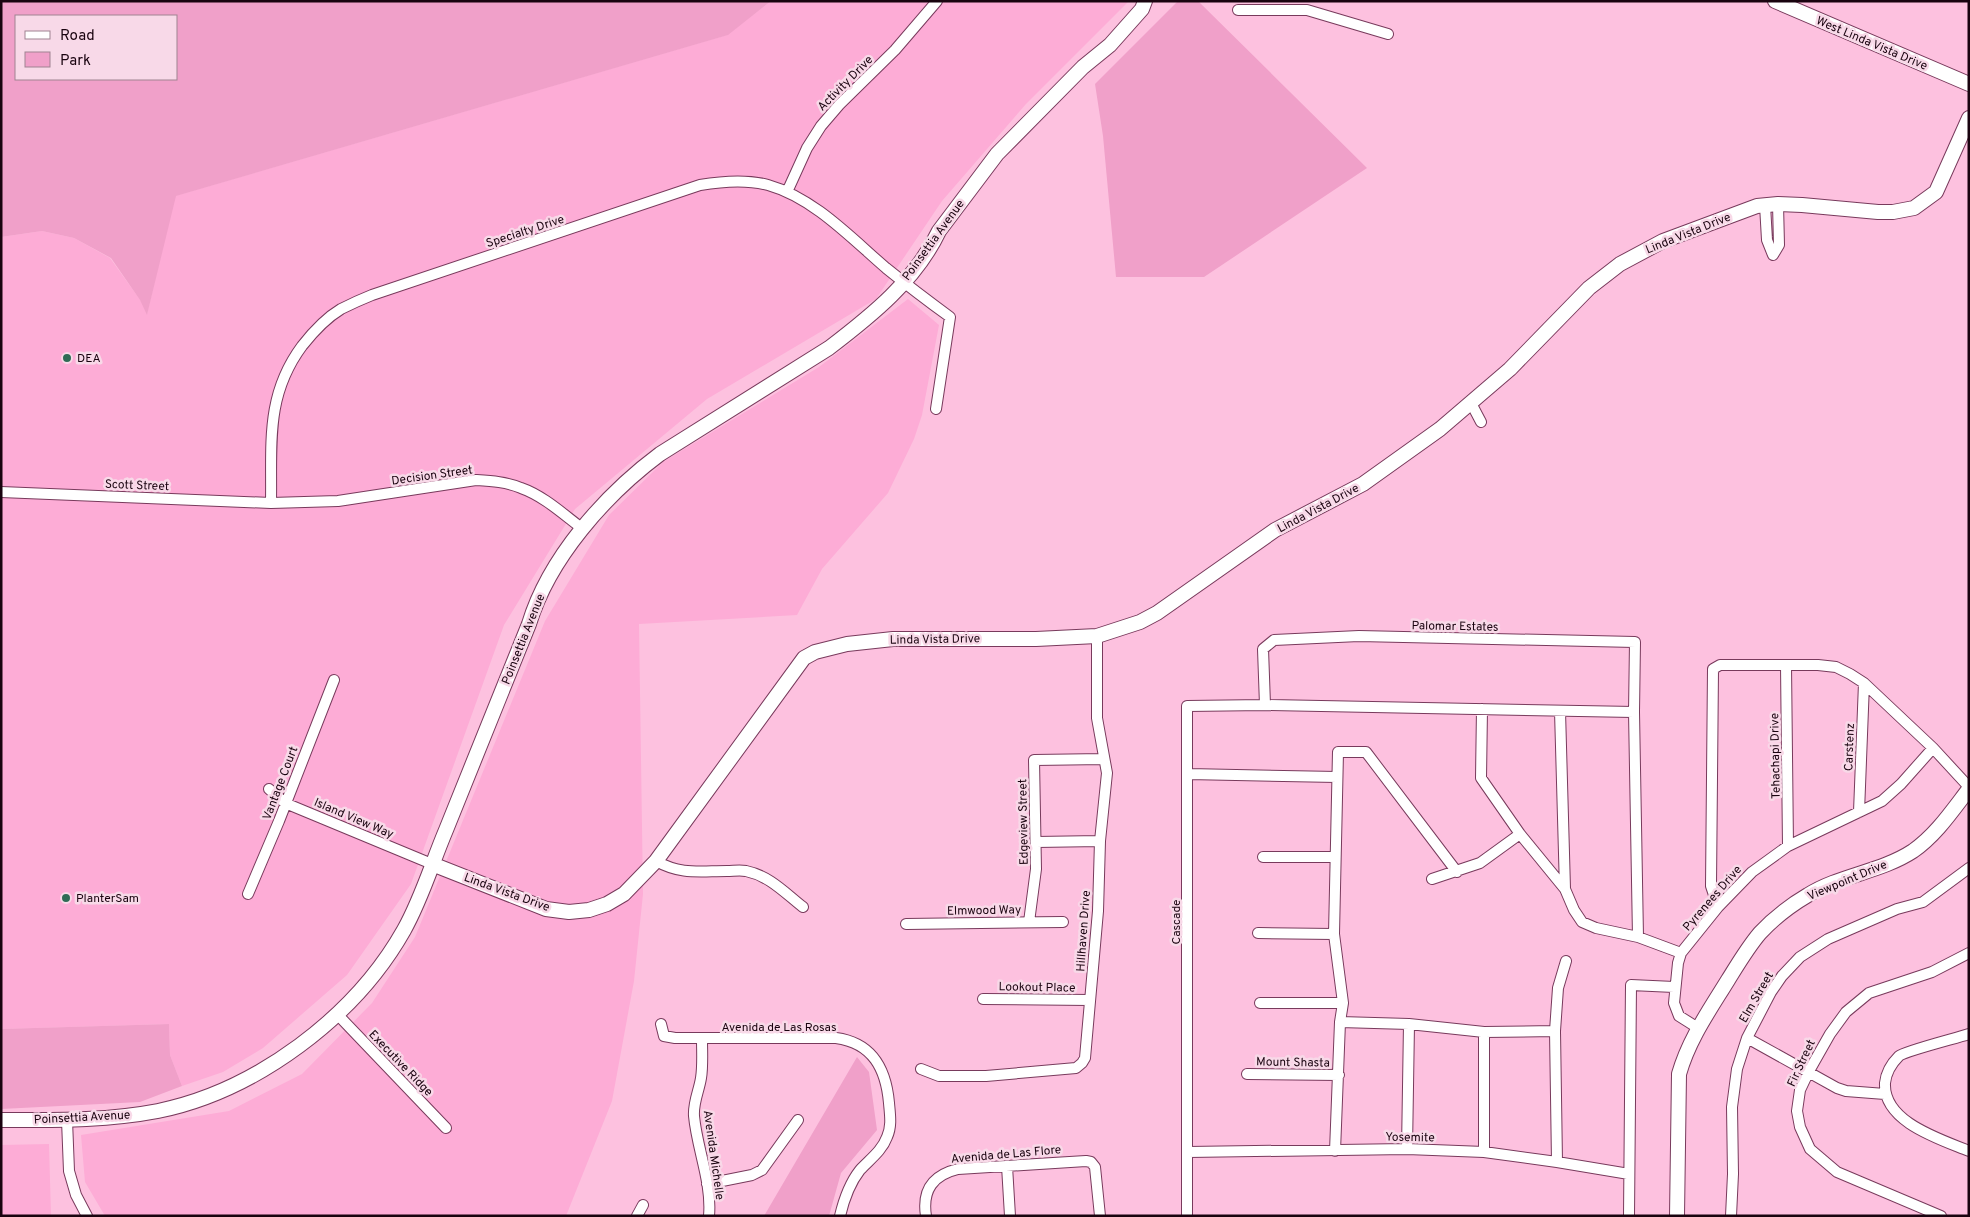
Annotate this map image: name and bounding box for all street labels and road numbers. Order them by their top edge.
street label: West Linda Vista Drive [1813,13,1930,75]
street label: Activity Drive [814,52,877,115]
street label: Poinsettia Avenue [899,197,969,284]
street label: Linda Vista Drive [1643,210,1733,258]
street label: Specialty Drive [484,212,566,252]
street label: Decision Street [391,462,474,490]
street label: Scott Street [105,477,169,495]
street label: Linda Vista Drive [1275,481,1362,537]
street label: Poinsettia Avenue [498,592,549,687]
street label: Palomar Estates [1411,618,1499,636]
street label: Linda Vista Drive [890,631,980,649]
street label: Tehachapi Drive [1767,713,1785,799]
street label: Carstenz [1841,723,1859,771]
street label: Vantage Court [260,744,302,822]
street label: Edgeview Street [1015,779,1033,865]
street label: Island View Way [311,795,396,843]
street label: Viewpoint Drive [1805,857,1890,905]
street label: Pyrenees Drive [1680,862,1746,935]
street label: Linda Vista Drive [461,870,552,916]
street label: Hillhaven Drive [1073,890,1095,972]
street label: Cascade [1169,899,1185,945]
street label: Elmwood Way [947,902,1021,920]
street label: Elm Street [1736,969,1778,1026]
street label: Lookout Place [998,979,1076,997]
street label: Avenida de Las Rosas [721,1020,837,1036]
street label: Executive Ridge [365,1027,436,1100]
street label: Fir Street [1784,1037,1820,1090]
street label: Mount Shasta [1256,1054,1330,1072]
street label: Poinsettia Avenue [33,1107,131,1129]
street label: Avenida Michelle [699,1109,727,1201]
street label: Yosemite [1385,1130,1435,1146]
street label: Avenida de Las Flore [950,1142,1062,1168]

